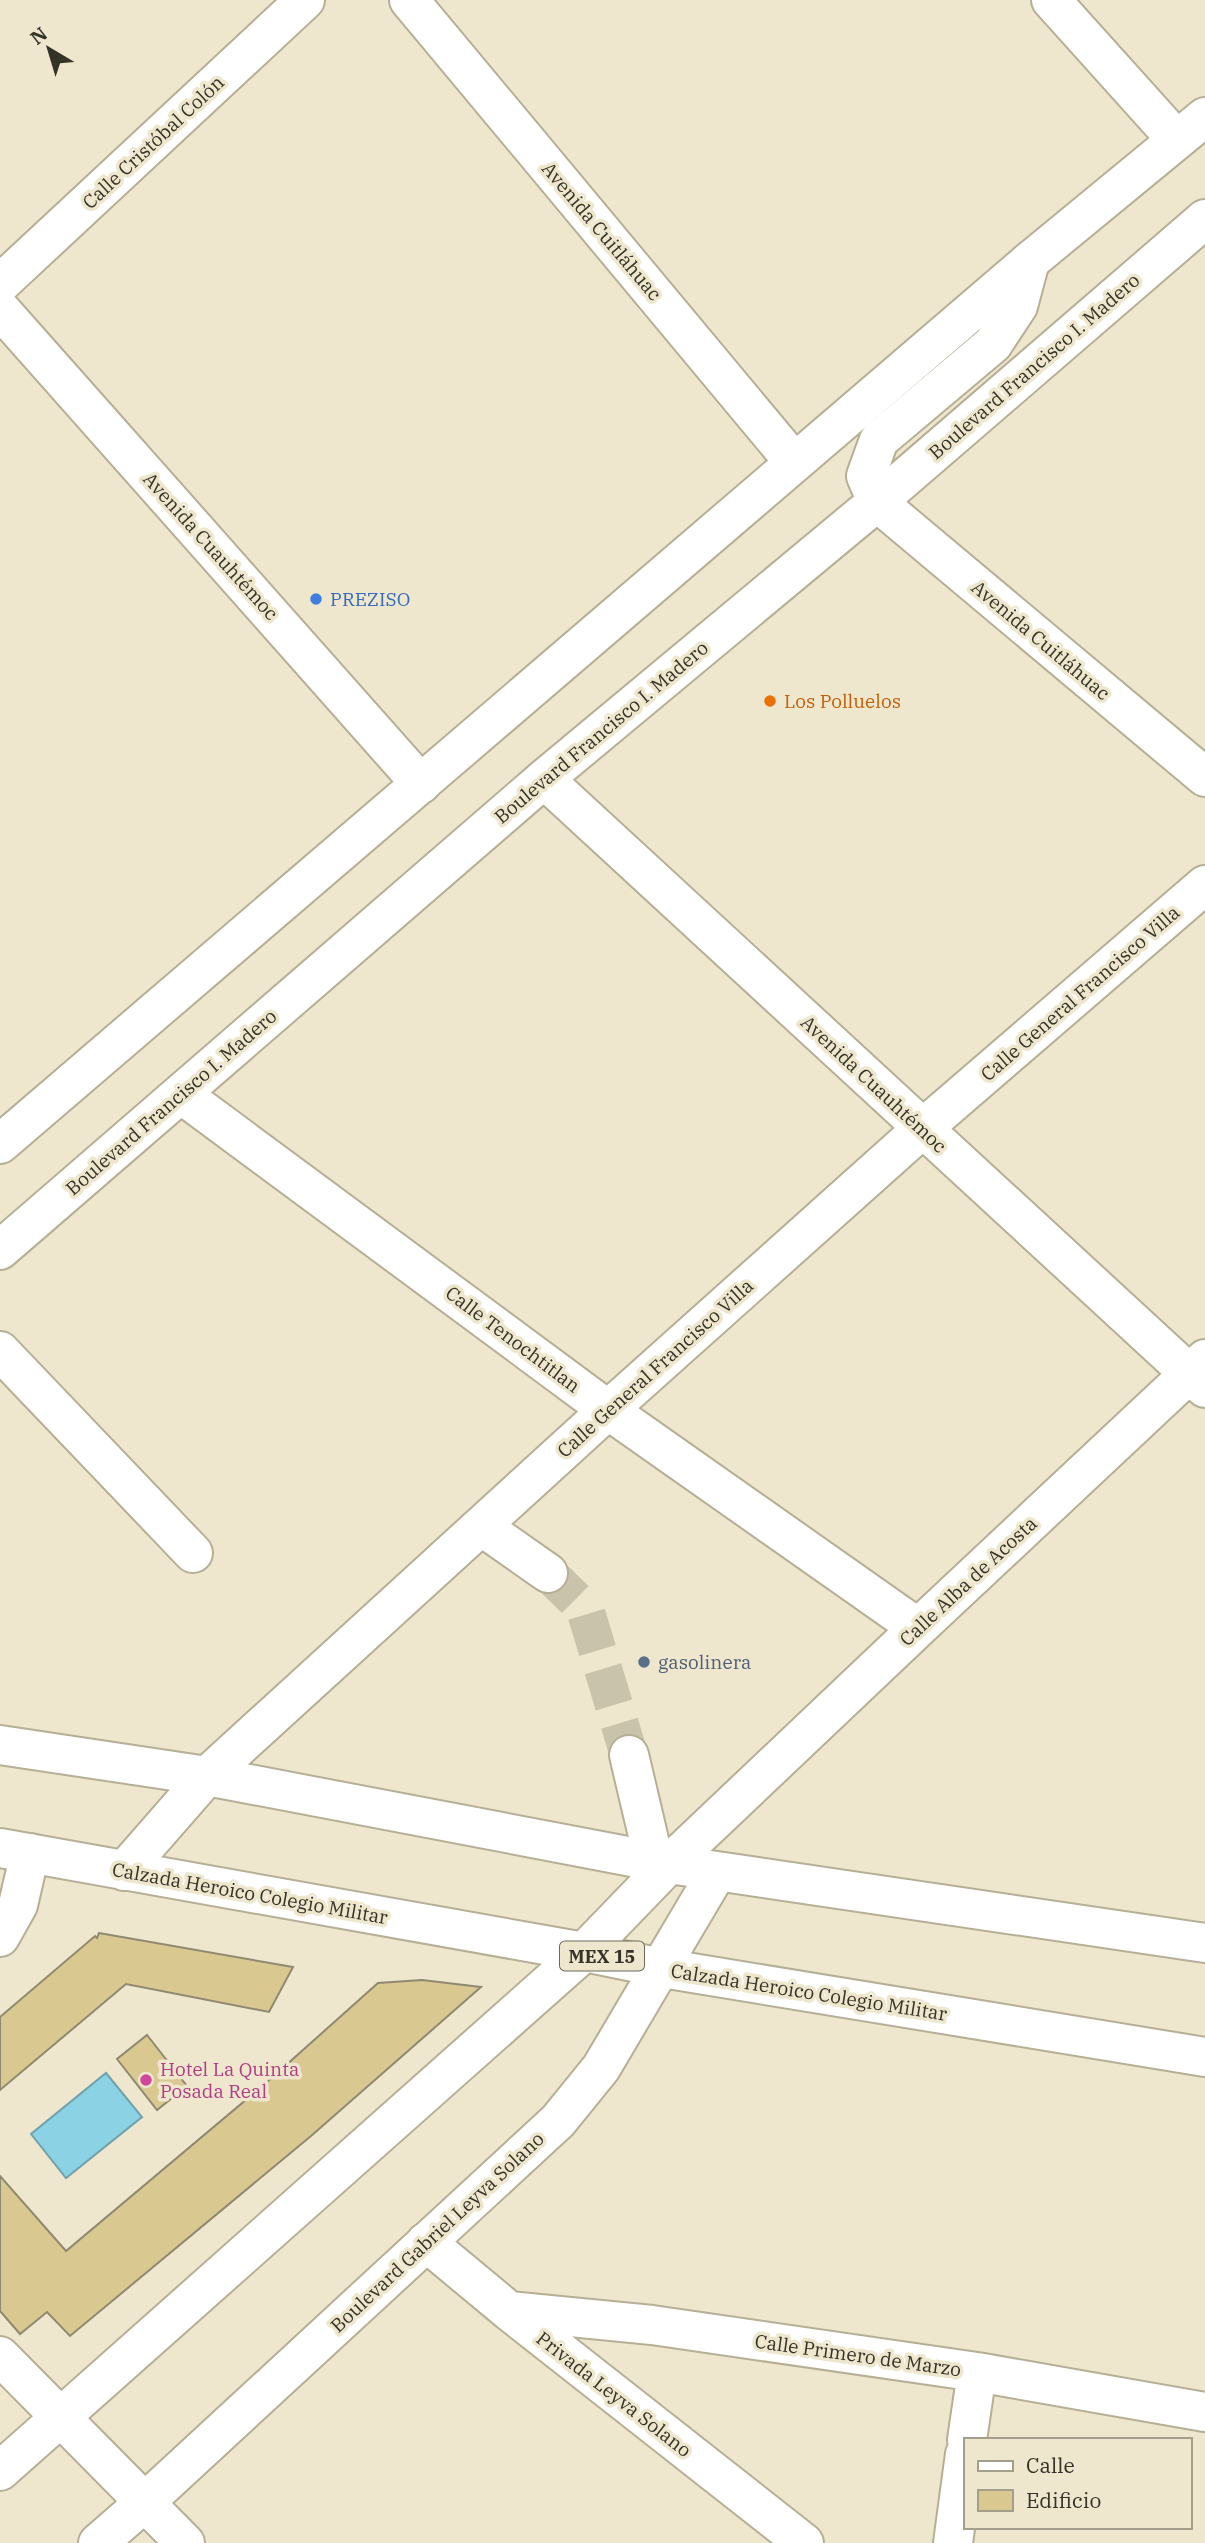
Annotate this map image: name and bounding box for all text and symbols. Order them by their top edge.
north arrow [14,14,84,84]
text: N [25,22,52,50]
street label: Calle Cristóbal Colón [77,70,229,214]
street label: Avenida Cuitláhuac [537,157,667,305]
street label: Boulevard Francisco I. Madero [924,268,1144,464]
street label: Avenida Cuauhtémoc [138,467,284,625]
street label: Avenida Cuitláhuac [967,575,1115,705]
place label: PREZISO [330,587,410,611]
marker: PREZISO [308,591,324,607]
street label: Boulevard Francisco I. Madero [489,635,713,829]
place label: Los Polluelos [784,689,901,713]
marker: Los Polluelos [762,693,778,709]
street label: Calle General Francisco Villa [976,900,1184,1086]
street label: Boulevard Francisco I. Madero [61,1004,281,1200]
street label: Avenida Cuauhtémoc [796,1010,952,1158]
street label: Calle General Francisco Villa [552,1274,758,1462]
street label: Calle Tenochtitlan [441,1281,585,1397]
street label: Calle Alba de Acosta [894,1511,1042,1651]
place label: gasolinera [658,1650,751,1674]
marker: gasolinera [636,1654,652,1670]
street label: Calzada Heroico Colegio Militar [110,1857,390,1929]
road number: MEX 15 [560,1942,644,1970]
street label: Calzada Heroico Colegio Militar [669,1958,949,2026]
place label: Hotel La Quinta Posada Real [160,2057,299,2103]
marker: Hotel La Quinta Posada Real [138,2072,154,2088]
street label: Boulevard Gabriel Leyva Solano [325,2127,549,2337]
street label: Privada Leyva Solano [532,2326,696,2462]
street label: Calle Primero de Marzo [753,2329,963,2381]
legend [964,2438,1191,2529]
text: Calle [1026,2451,1075,2479]
text: Edificio [1026,2486,1101,2514]

